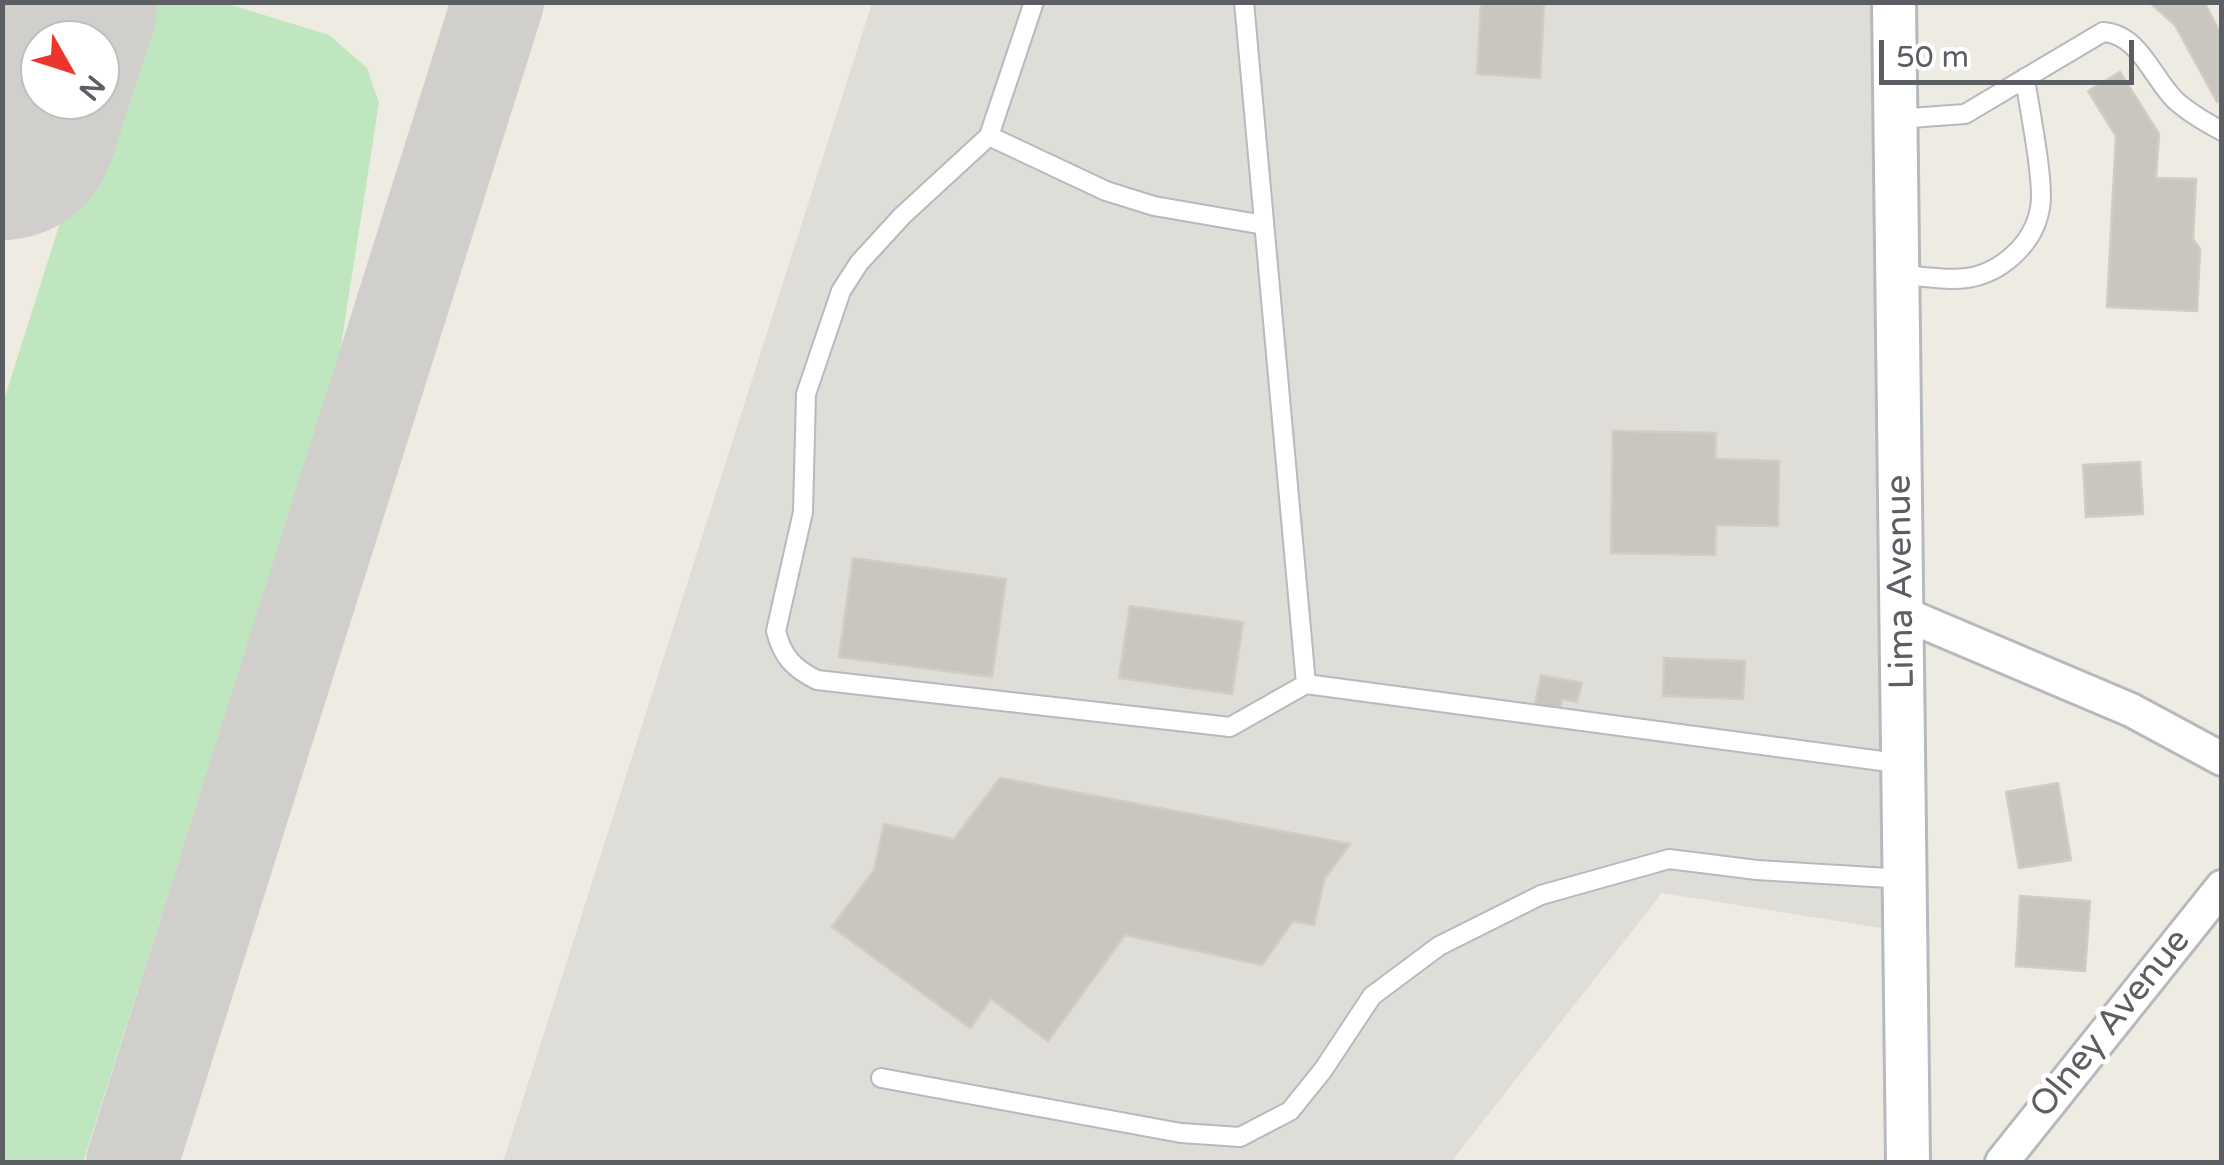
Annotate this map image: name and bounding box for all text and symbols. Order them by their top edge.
north arrow [20,20,120,120]
scale bar [1884,20,2139,82]
text: 50 m [1896,39,1969,76]
text: N [71,68,112,107]
street label: Lima Avenue [1879,474,1925,690]
street label: Olney Avenue [2022,921,2200,1127]

